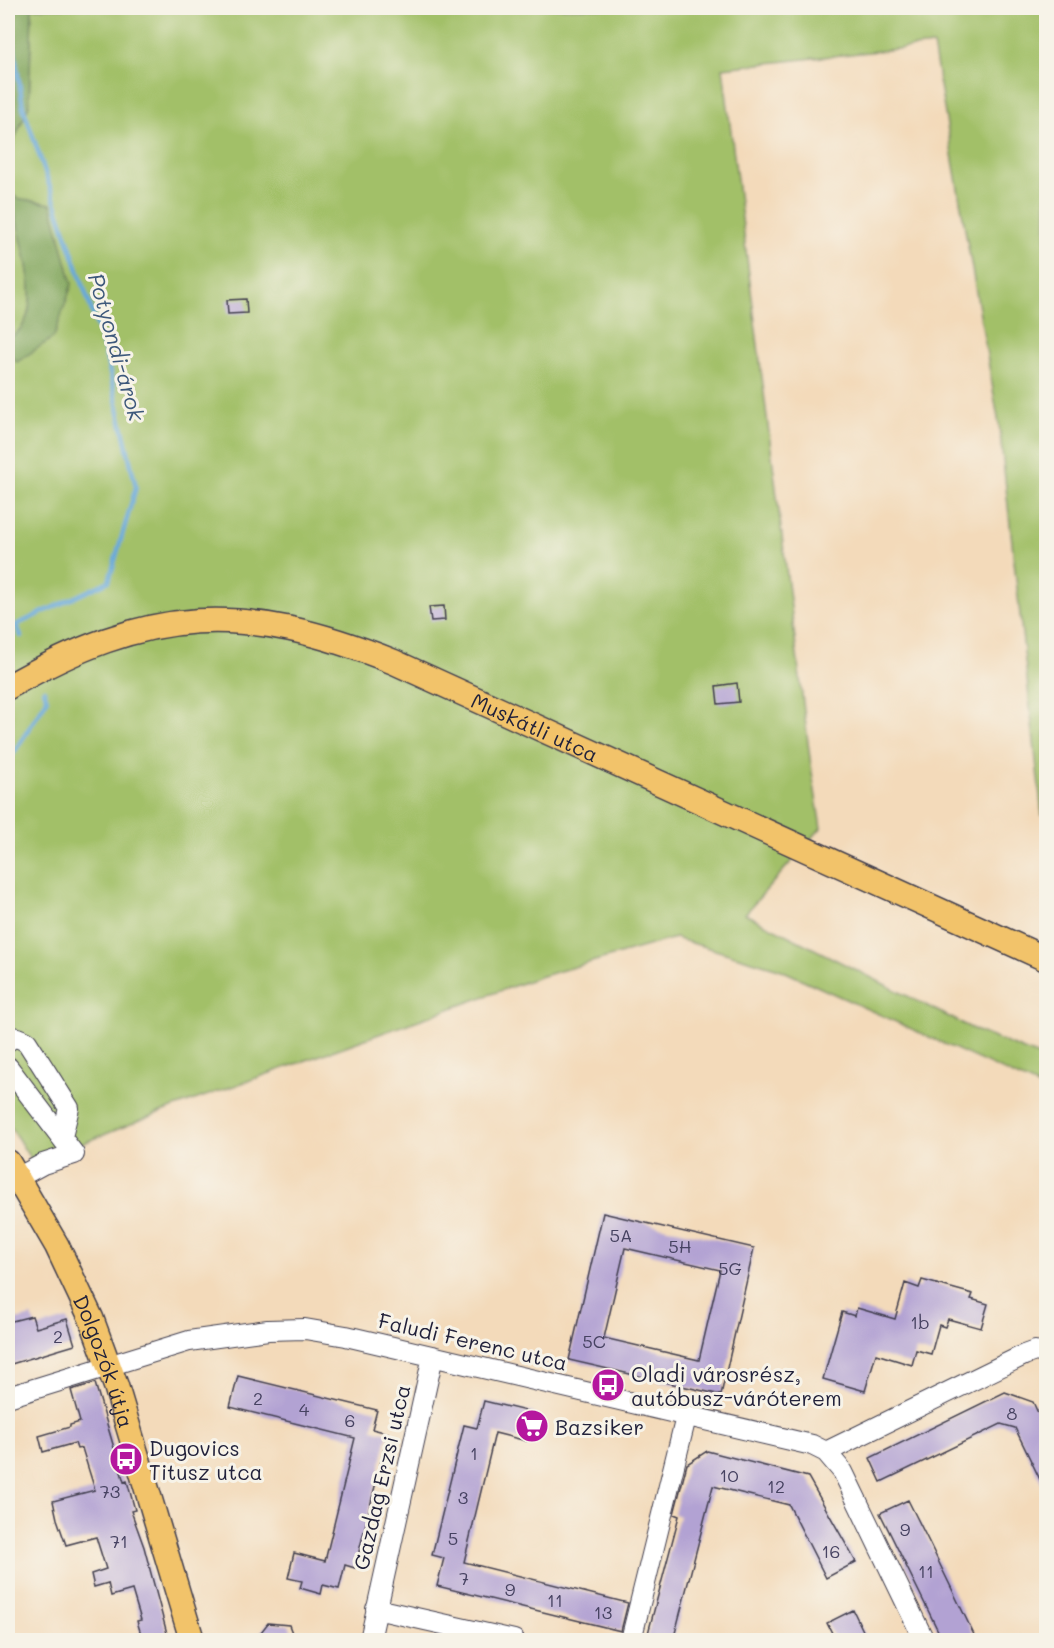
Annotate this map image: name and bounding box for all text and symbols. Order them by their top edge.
water label: Potyondi-árok [82,270,152,425]
street label: Muskátli utca [467,686,603,767]
house number: 5A [610,1223,632,1247]
house number: 5H [668,1234,692,1258]
house number: 5G [718,1256,742,1280]
street label: Dolgozók útja [68,1290,141,1431]
street label: Faludi Ferenc utca [376,1306,570,1376]
house number: 1b [910,1310,930,1334]
house number: 2 [53,1324,63,1348]
house number: 5C [582,1329,606,1353]
place label: Oladi városrész, autóbusz-váróterem [631,1360,842,1411]
bus stop icon: Oladi városrész, autóbusz-váróterem [590,1367,626,1403]
street label: Gazdag Erzsi utca [347,1382,415,1572]
house number: 2 [253,1386,263,1410]
house number: 4 [299,1397,310,1421]
house number: 8 [1007,1401,1018,1425]
house number: 6 [345,1408,355,1432]
supermarket icon: Bazsiker [514,1408,550,1444]
place label: Bazsiker [555,1413,644,1440]
place label: Dugovics Titusz utca [149,1434,263,1485]
bus stop icon: Dugovics Titusz utca [108,1441,144,1477]
house number: 1 [470,1441,478,1465]
house number: 10 [719,1463,739,1487]
house number: 12 [767,1474,785,1498]
house number: 73 [100,1479,120,1503]
house number: 3 [458,1485,468,1509]
house number: 9 [900,1517,911,1541]
house number: 5 [448,1526,458,1550]
house number: 71 [110,1529,128,1553]
house number: 16 [822,1539,840,1563]
house number: 11 [918,1559,934,1583]
house number: 7 [459,1566,469,1590]
house number: 9 [505,1577,516,1601]
house number: 11 [547,1588,563,1612]
house number: 13 [594,1600,612,1624]

